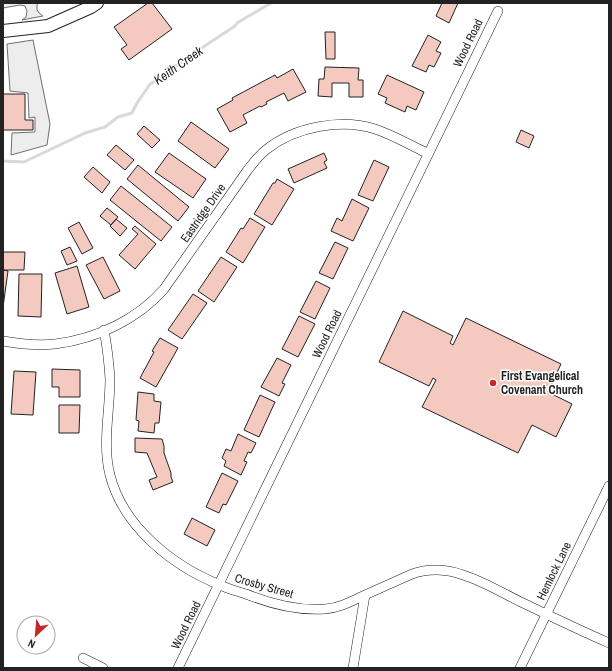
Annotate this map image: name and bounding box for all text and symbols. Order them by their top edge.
street label: Wood Road [449,16,487,70]
water label: Keith Creek [150,42,207,89]
street label: Eastridge Drive [177,180,229,246]
street label: Wood Road [308,307,346,361]
place label: First Evangelical Covenant Church [501,368,583,398]
marker: First Evangelical Covenant Church [488,378,498,388]
street label: Hemlock Lane [533,539,575,603]
street label: Crosby Street [233,570,295,602]
street label: Wood Road [167,598,205,652]
north arrow [16,615,56,655]
text: N [26,636,38,652]

